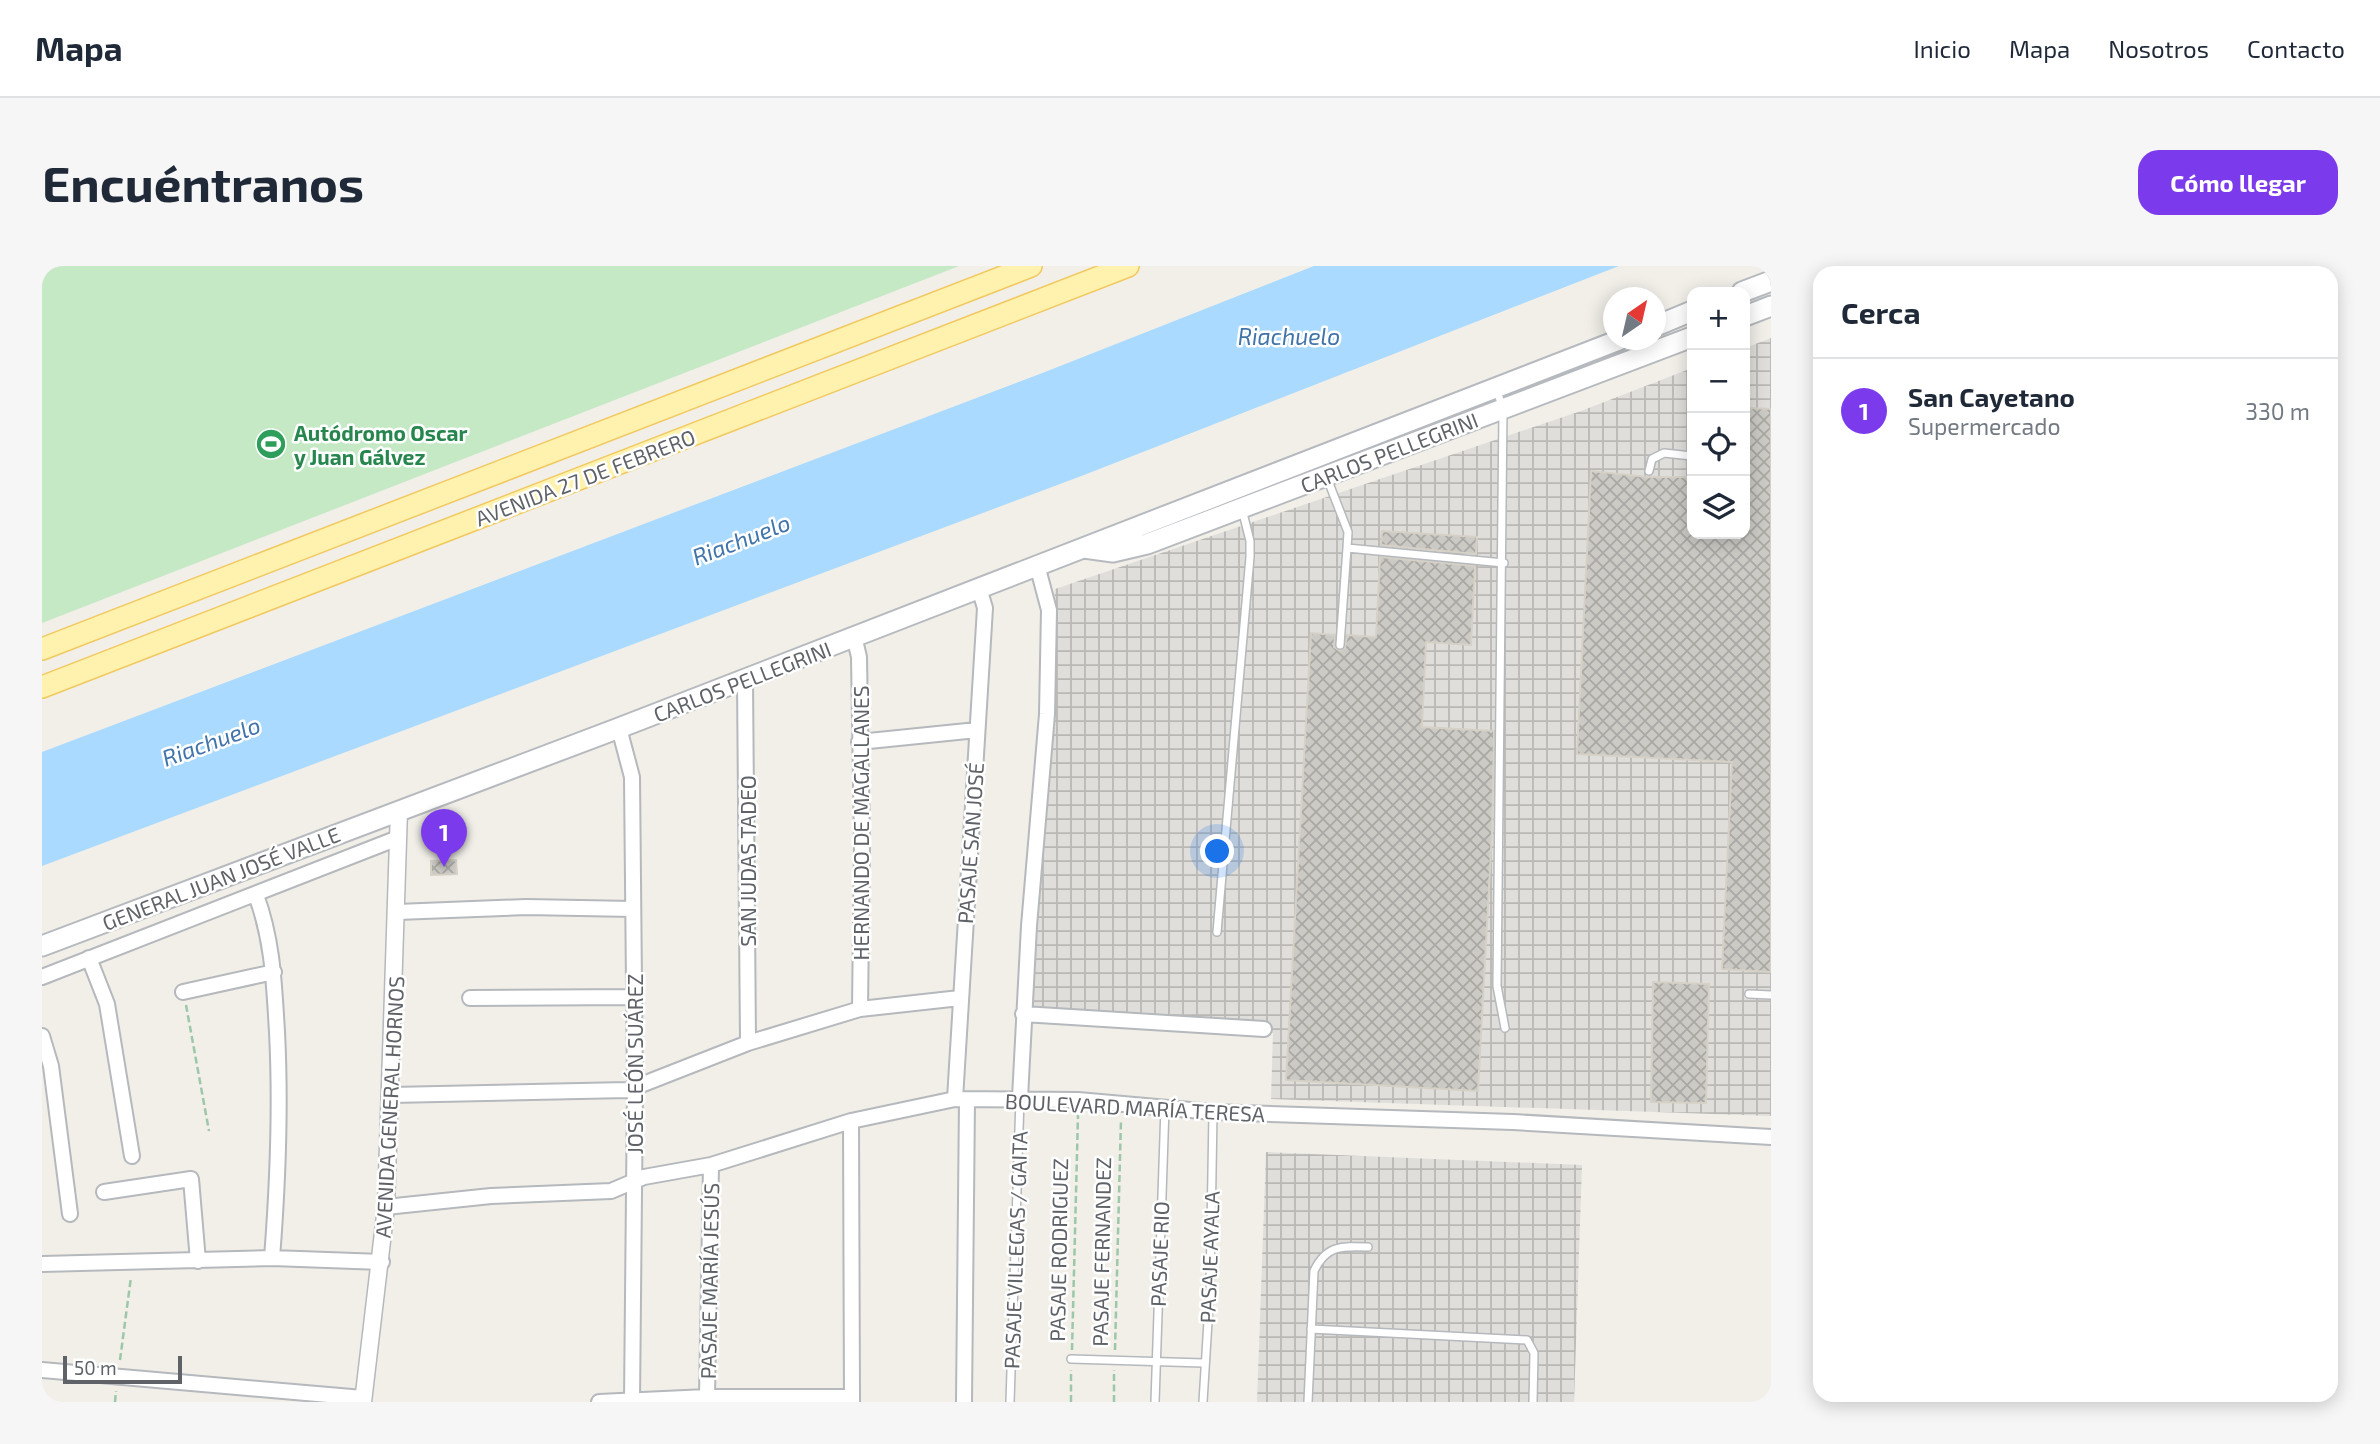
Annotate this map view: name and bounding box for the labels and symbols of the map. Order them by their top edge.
north arrow [1603,287,1666,350]
water label: Riachuelo [1238,322,1340,350]
street label: CARLOS PELLEGRINI [1297,407,1481,497]
place label: Autódromo Oscar y Juan Gálvez [294,420,468,470]
street label: AVENIDA 27 DE FEBRERO [471,423,699,531]
sports icon: Autódromo Oscar y Juan Gálvez [254,427,288,461]
water label: Riachuelo [688,508,794,570]
street label: CARLOS PELLEGRINI [650,636,834,726]
street label: HERNANDO DE MAGALLANES [848,685,873,961]
water label: Riachuelo [158,710,264,772]
street label: PASAJE SAN JOSÉ [952,761,988,925]
street label: SAN JUDAS TADEO [735,775,760,947]
pin: 1 [421,809,467,867]
street label: GENERAL JUAN JOSÉ VALLE [99,821,343,935]
your location [1200,834,1234,868]
street label: JOSÉ LEÓN SUÁREZ [622,974,647,1154]
street label: AVENIDA GENERAL HORNOS [370,975,408,1239]
street label: BOULEVARD MARÍA TERESA [1004,1088,1266,1126]
street label: PASAJE VILLEGAS / GAITA [998,1131,1032,1369]
street label: PASAJE FERNANDEZ [1087,1157,1115,1347]
street label: PASAJE RODRIGUEZ [1044,1158,1072,1342]
street label: PASAJE MARÍA JESÚS [695,1183,723,1379]
street label: PASAJE AYALA [1194,1190,1224,1324]
street label: PASAJE RIO [1145,1201,1173,1307]
scale bar [63,1353,182,1385]

